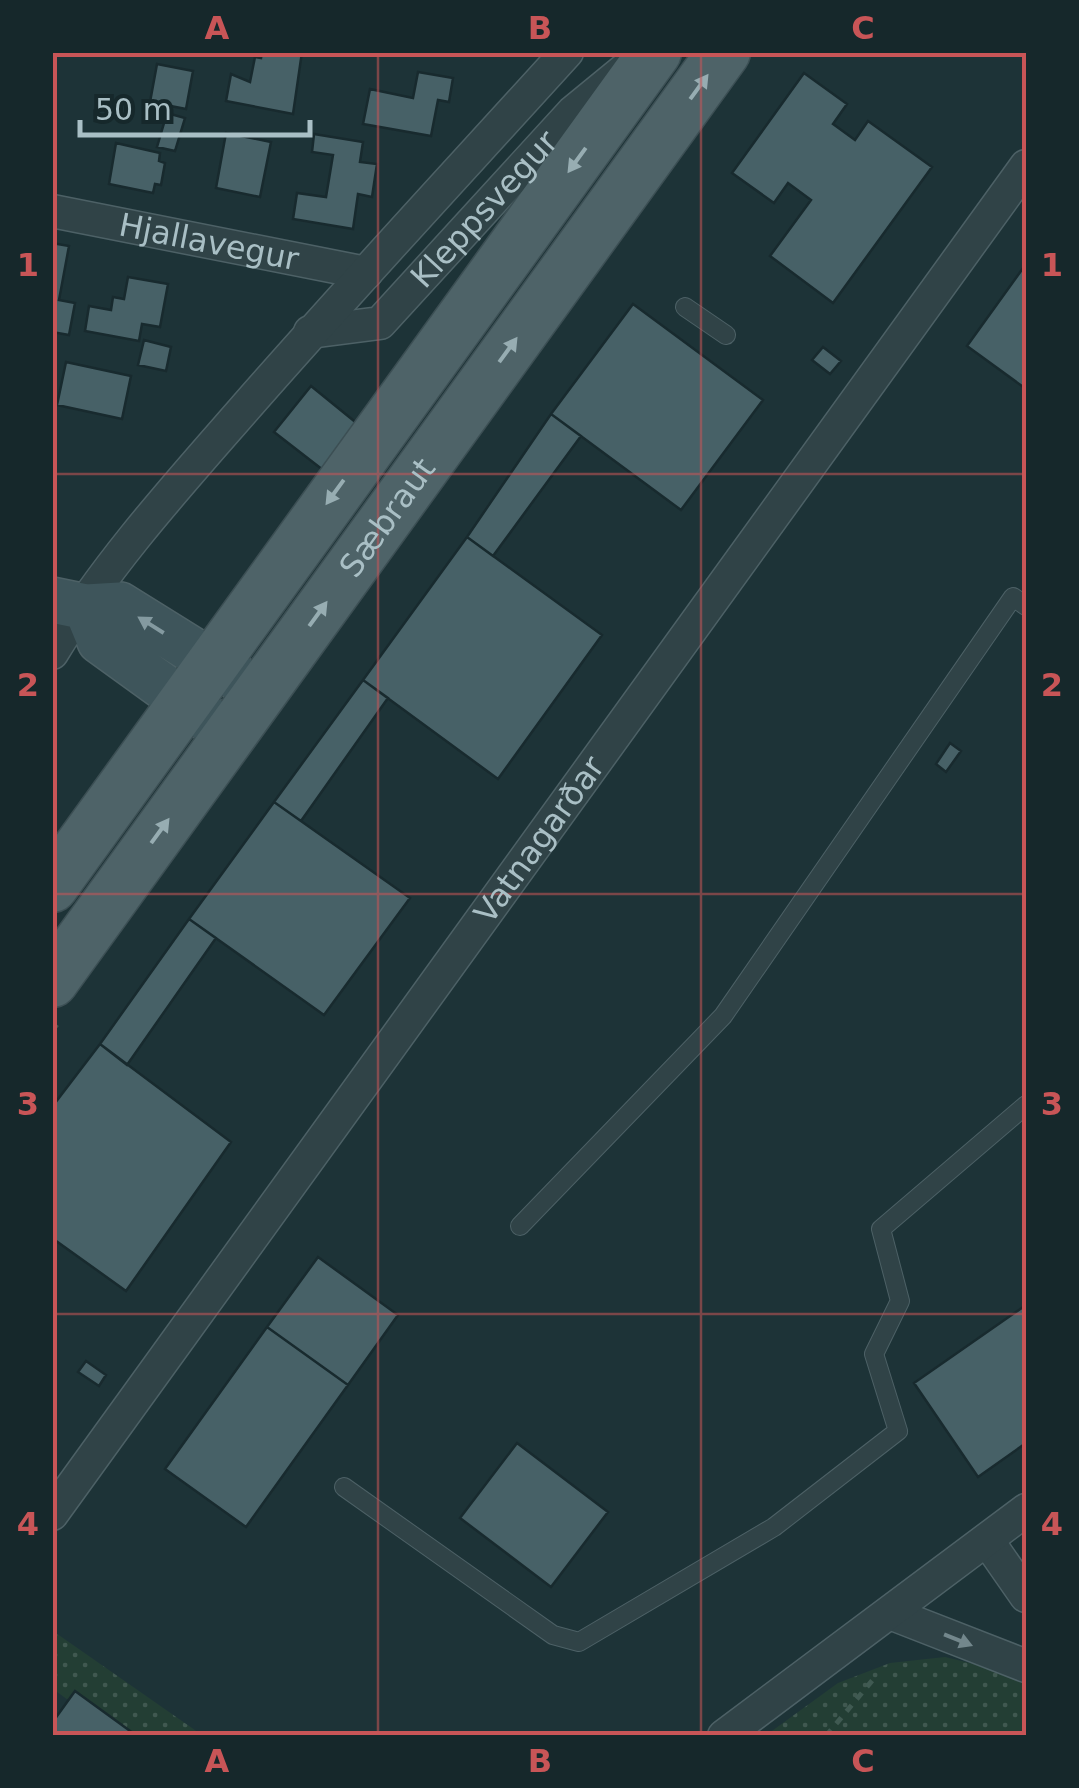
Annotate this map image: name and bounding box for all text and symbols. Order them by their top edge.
text: A [205,9,230,47]
text: B [528,9,552,47]
text: C [851,9,875,47]
one-way arrow [688,74,708,100]
scale bar [80,75,310,137]
text: 50 m [95,92,172,127]
street label: Kleppsvegur [403,122,566,295]
one-way arrow [568,146,588,173]
street label: Hjallavegur [116,206,303,278]
text: 1 [17,246,39,284]
text: 1 [1041,246,1063,284]
one-way arrow [498,337,517,363]
street label: Sæbraut [332,451,443,584]
one-way arrow [326,479,345,506]
one-way arrow [307,600,327,627]
one-way arrow [137,616,165,634]
text: 2 [17,666,39,704]
text: 2 [1041,666,1063,704]
street label: Vatnagarðar [466,748,613,931]
one-way arrow [150,818,169,845]
text: 3 [17,1085,39,1123]
text: 3 [1041,1085,1063,1123]
text: 4 [17,1505,39,1543]
text: 4 [1041,1505,1063,1543]
one-way arrow [943,1633,973,1649]
text: A [205,1742,230,1780]
text: B [528,1742,552,1780]
text: C [851,1742,875,1780]

